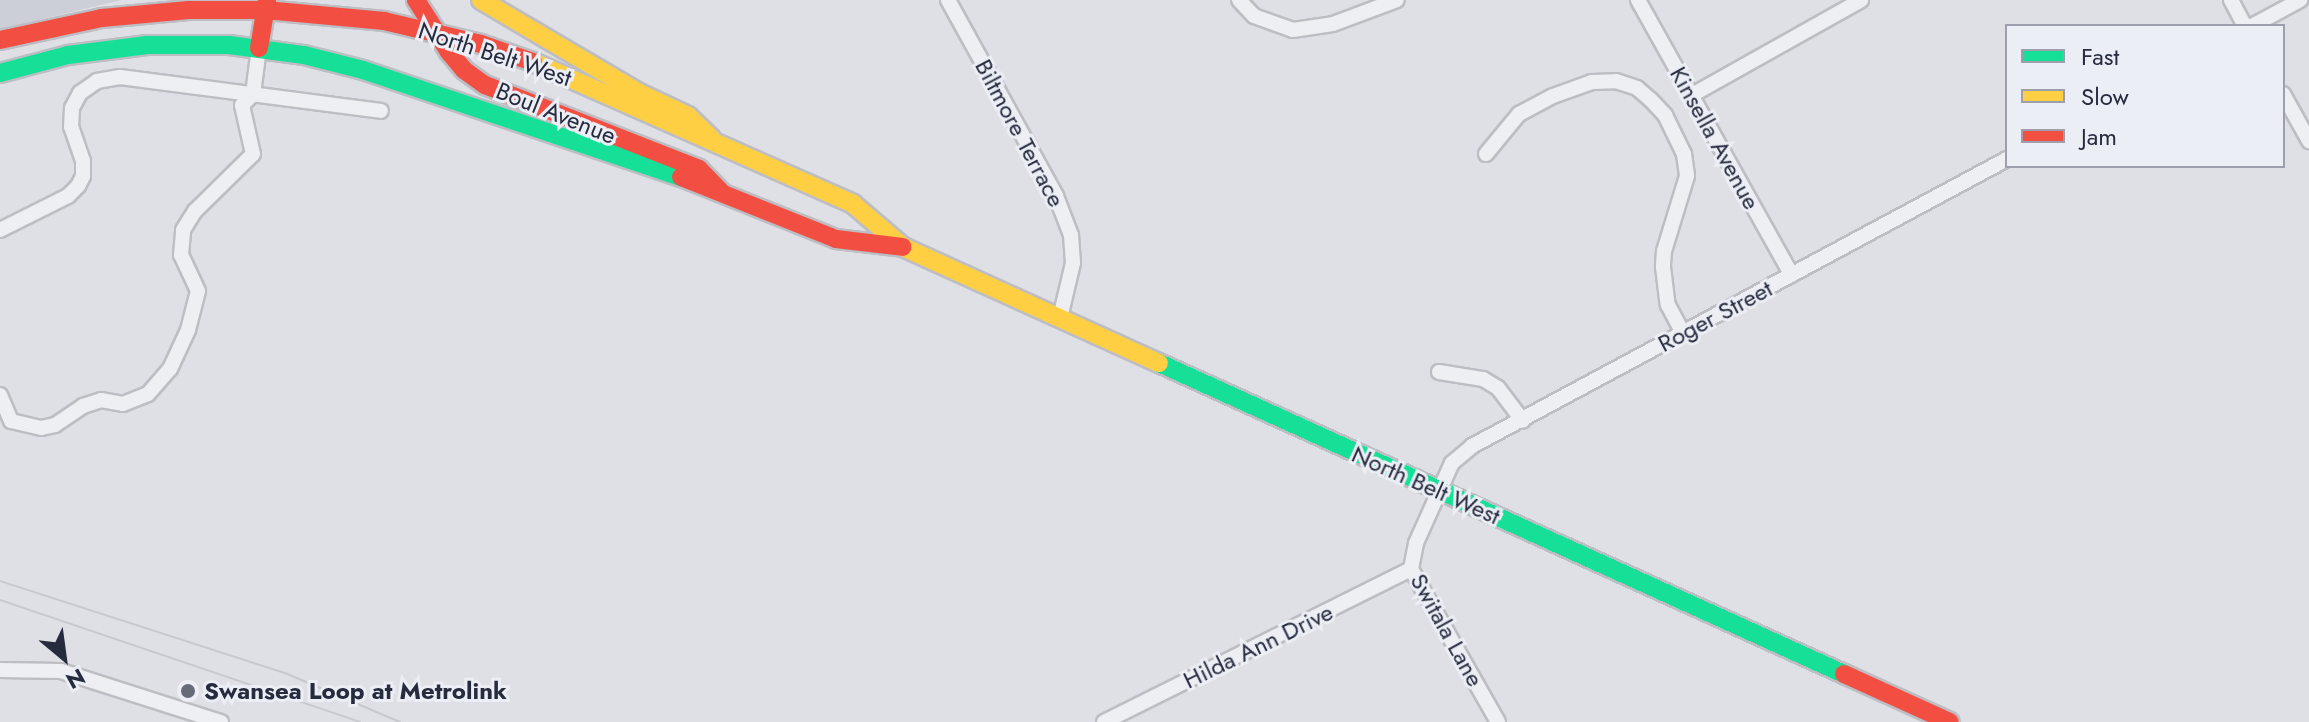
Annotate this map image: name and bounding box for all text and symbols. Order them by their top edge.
street label: North Belt West [415,16,575,92]
legend [2005,24,2285,168]
text: Fast [2081,39,2119,74]
street label: Biltmore Terrace [969,54,1071,212]
street label: Kinsella Avenue [1664,61,1766,215]
street label: Boul Avenue [492,76,620,150]
text: Slow [2081,79,2129,114]
text: Jam [2081,119,2117,154]
street label: Roger Street [1653,274,1777,358]
street label: North Belt West [1347,439,1505,531]
street label: Switala Lane [1404,569,1490,691]
street label: Hilda Ann Drive [1178,597,1338,695]
north arrow [24,618,104,698]
text: N [60,661,91,697]
place label: Swansea Loop at Metrolink [204,677,507,705]
marker: Swansea Loop at Metrolink [179,682,197,700]

